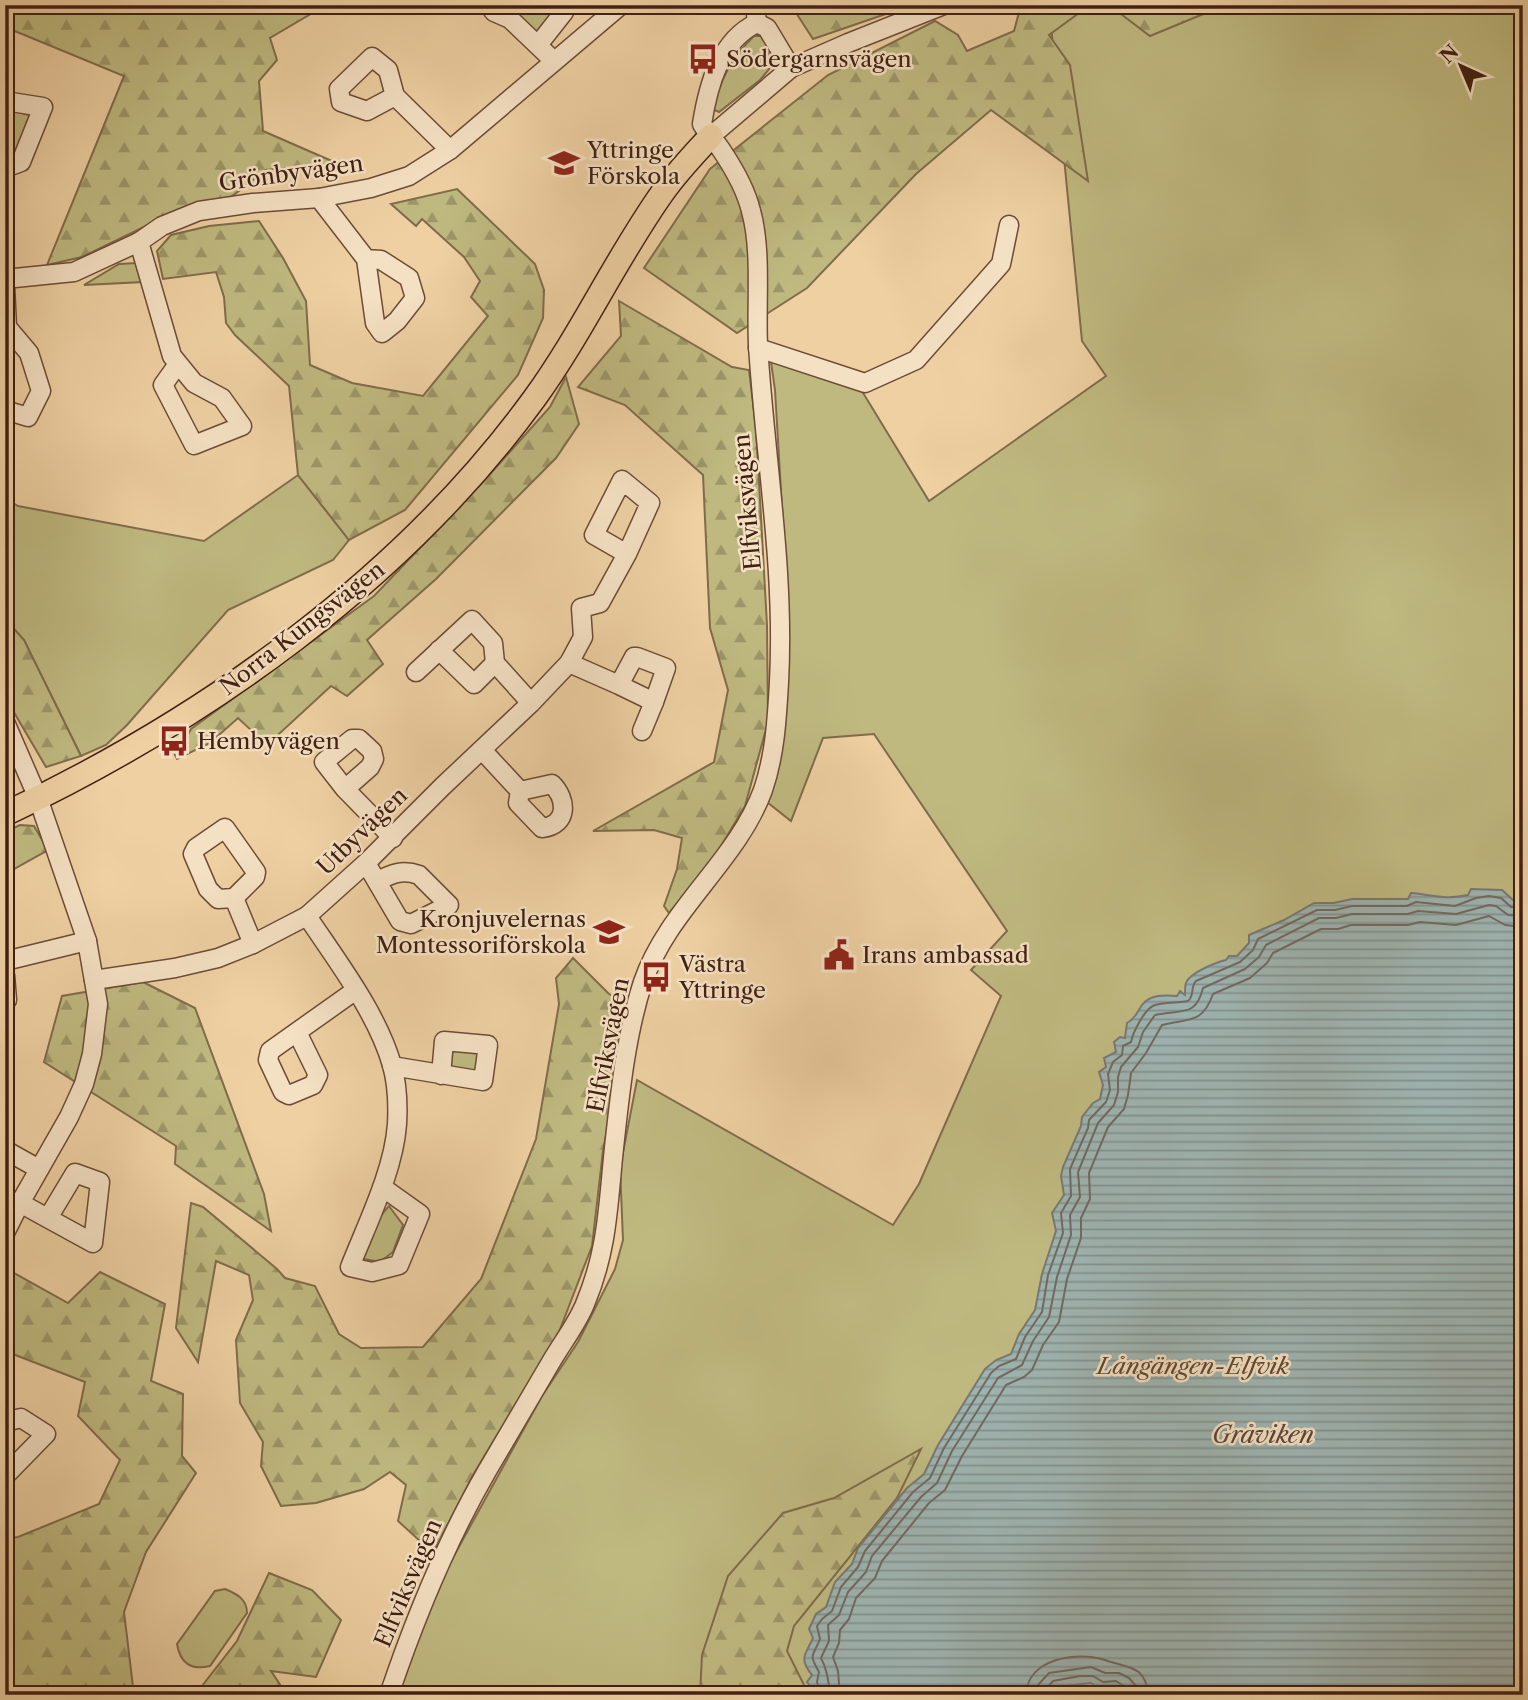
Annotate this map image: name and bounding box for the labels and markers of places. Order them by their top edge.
bus stop icon: Södergarnsvägen [686,42,720,76]
place label: Södergarnsvägen [726,45,912,73]
place label: Yttringe Förskola [586,136,681,190]
school or university icon: Yttringe Förskola [547,146,581,180]
bus stop icon: Hembyvägen [157,724,191,758]
place label: Hembyvägen [197,727,340,755]
place label: Kronjuvelernas Montessoriförskola [376,905,587,959]
school or university icon: Kronjuvelernas Montessoriförskola [592,915,626,949]
public building icon: Irans ambassad [822,938,856,972]
place label: Irans ambassad [862,941,1029,969]
place label: Västra Yttringe [678,950,766,1004]
bus stop icon: Västra Yttringe [639,960,673,994]

